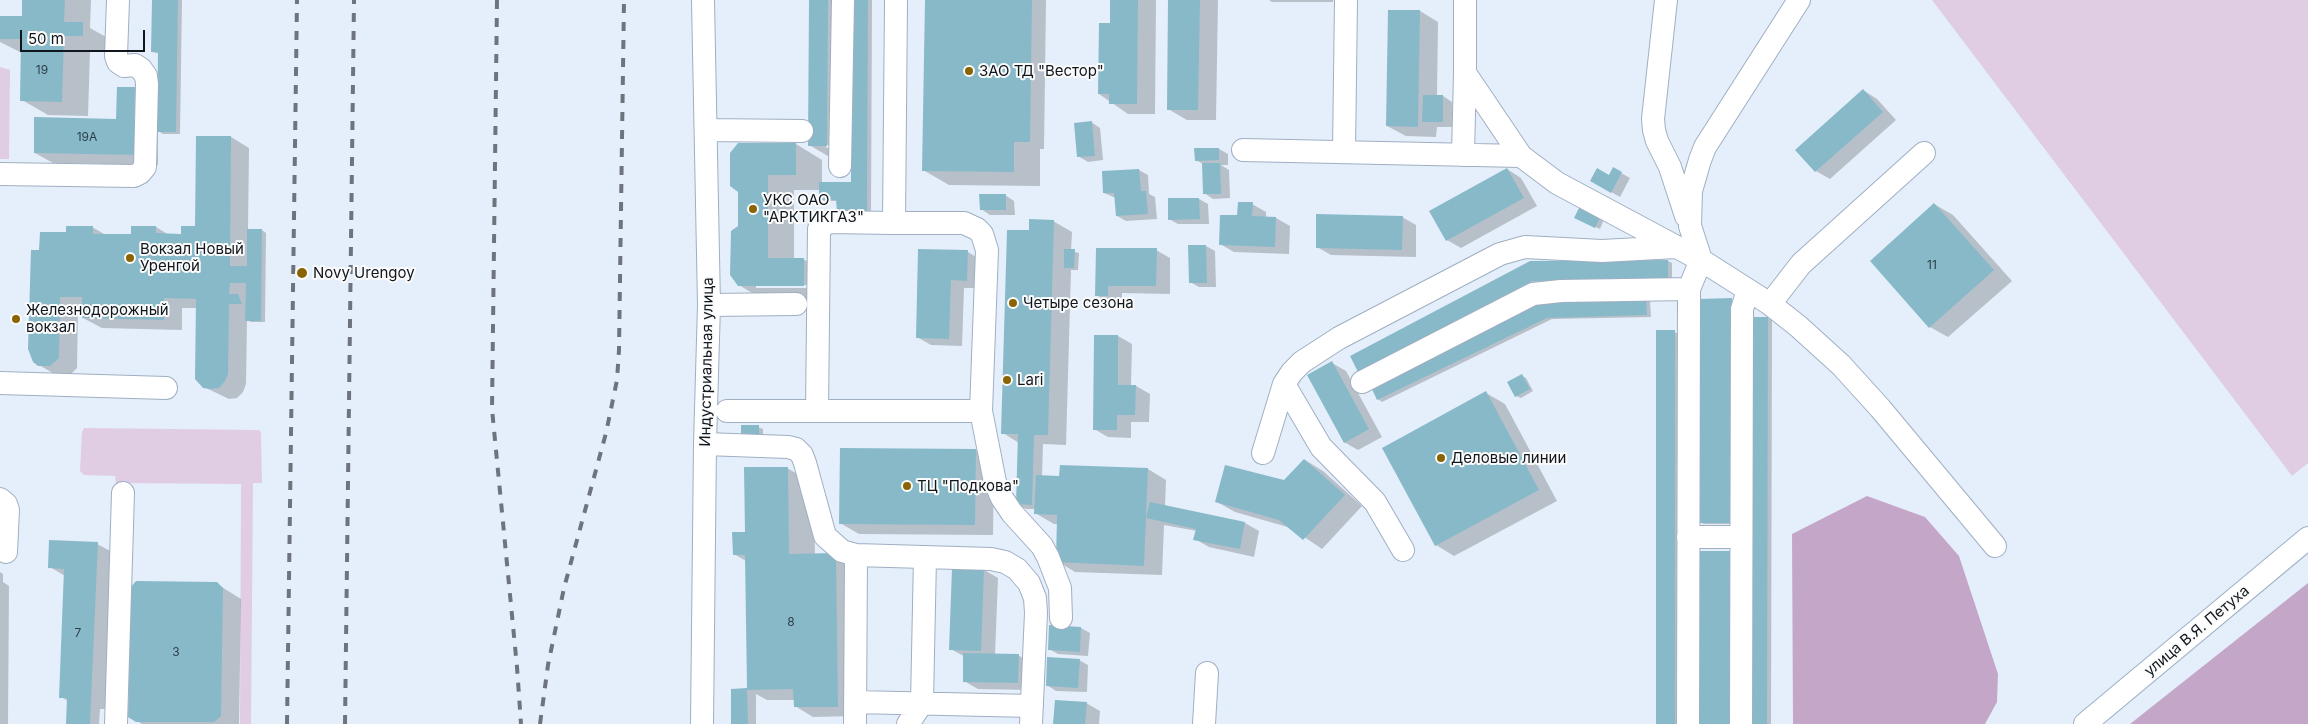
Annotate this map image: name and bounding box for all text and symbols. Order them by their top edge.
scale bar [22,20,148,52]
text: 50 m [28,29,64,48]
place label: ЗАО ТД "Вестор" [979,62,1104,80]
house number: 19 [36,63,48,77]
marker: ЗАО ТД "Вестор" [963,65,975,77]
house number: 19А [77,130,97,144]
place label: УКС ОАО "АРКТИКГАЗ" [763,191,864,226]
marker: УКС ОАО "АРКТИКГАЗ" [747,203,759,215]
place label: Вокзал Новый Уренгой [140,240,244,275]
marker: Вокзал Новый Уренгой [124,252,136,264]
house number: 11 [1927,258,1937,272]
place label: Novy Urengoy [313,264,415,282]
marker: Novy Urengoy [295,266,309,280]
street label: Индустриальная улица [697,277,717,447]
place label: Четыре сезона [1023,294,1134,312]
marker: Четыре сезона [1007,297,1019,309]
place label: Железнодорожный вокзал [26,301,169,336]
marker: Железнодорожный вокзал [10,313,22,325]
place label: Lari [1017,371,1043,389]
marker: Lari [1001,374,1013,386]
place label: Деловые линии [1451,449,1566,467]
marker: Деловые линии [1435,452,1447,464]
place label: ТЦ "Подкова" [917,477,1019,495]
marker: ТЦ "Подкова" [901,480,913,492]
street label: улица В.Я. Петуха [2141,582,2253,680]
house number: 8 [787,615,795,629]
house number: 7 [75,626,81,640]
house number: 3 [172,645,180,659]

